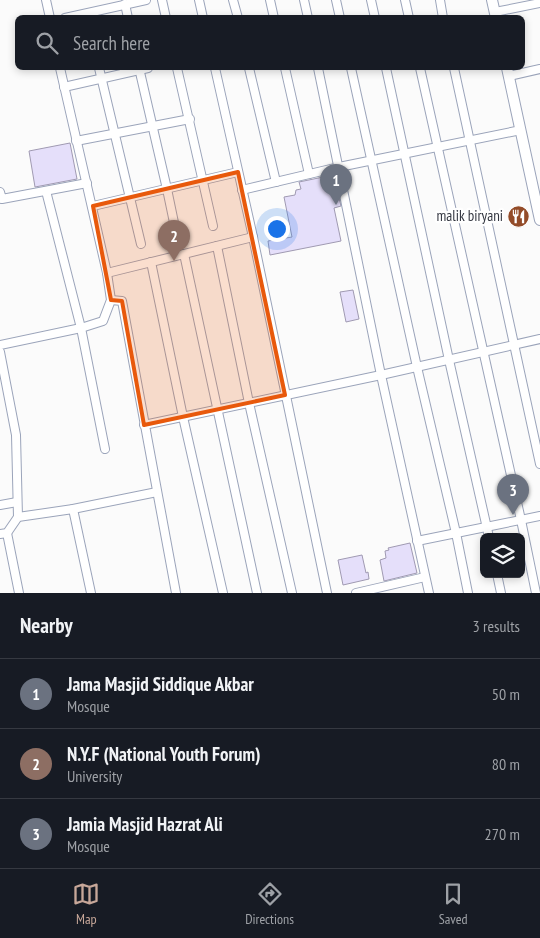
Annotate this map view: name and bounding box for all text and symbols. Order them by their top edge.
search box [15,15,525,70]
icon: search [33,29,61,57]
text: Search here [73,31,150,55]
pin: 1 [320,164,352,205]
restaurant icon: malik biryani [507,204,531,228]
place label: malik biryani [436,206,503,225]
your location [264,216,290,242]
pin: 2 [158,220,190,261]
pin: 3 [497,474,529,515]
map controls [480,533,525,578]
button: layers [480,533,525,578]
text: Nearby [20,612,73,639]
text: 3 results [473,616,520,636]
text: Jama Masjid Siddique Akbar [67,672,254,696]
text: 1 [32,684,40,704]
text: 50 m [492,684,520,704]
text: Mosque [67,696,110,716]
text: N.Y.F (National Youth Forum) [67,742,260,766]
text: 2 [32,754,40,774]
text: 80 m [492,754,520,774]
text: University [67,766,122,786]
text: Jamia Masjid Hazrat Ali [67,812,223,836]
text: 3 [32,824,40,844]
text: 270 m [485,824,520,844]
text: Mosque [67,836,110,856]
tab: Map [72,880,100,928]
tab: Directions [245,880,294,928]
tab: Saved [439,880,468,928]

